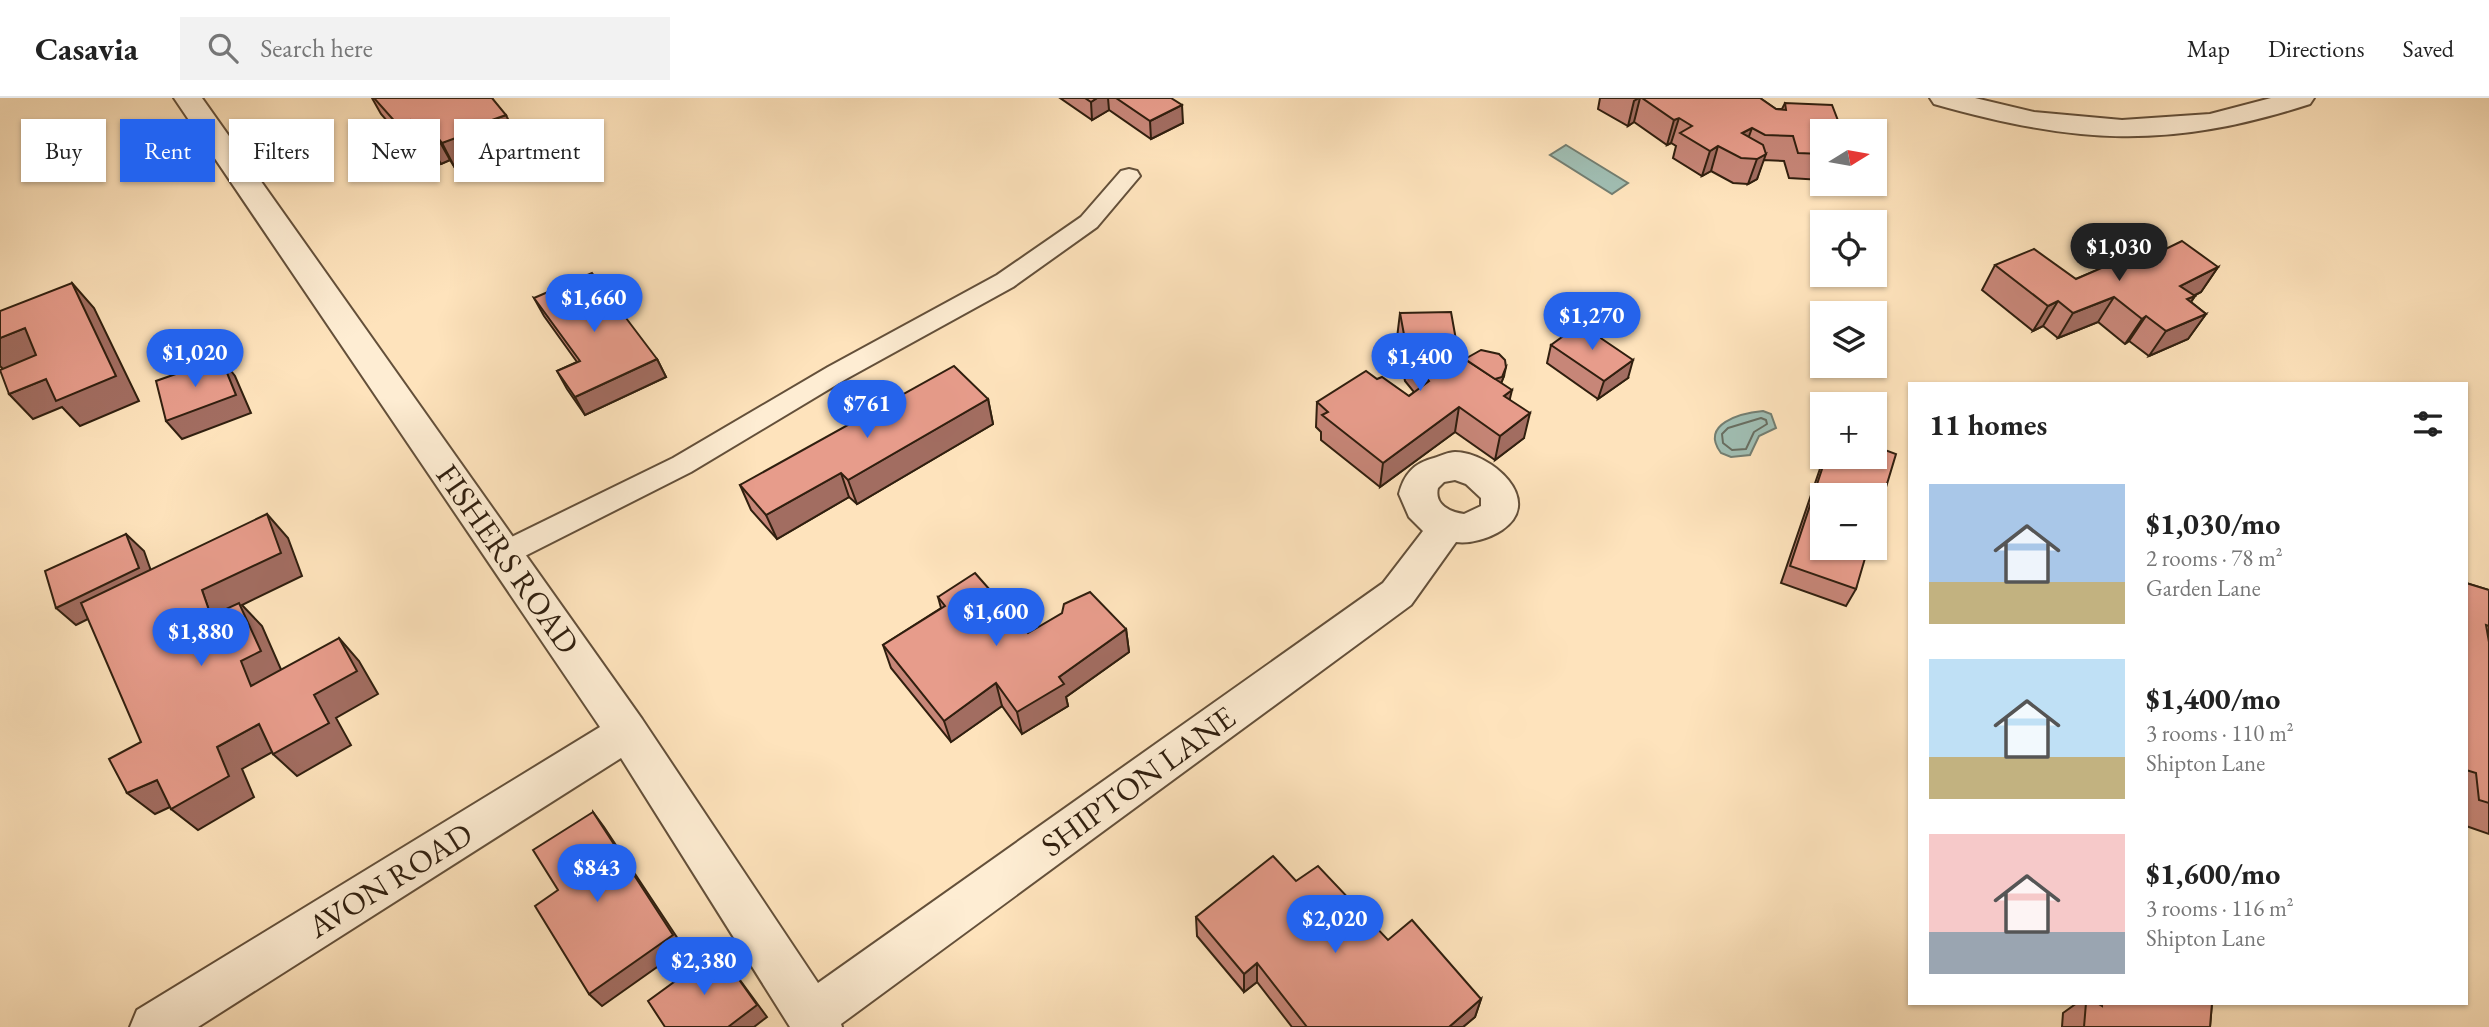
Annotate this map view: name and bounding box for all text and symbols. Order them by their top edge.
search box [180,17,670,80]
text: Casavia [35,27,138,70]
icon: search [204,29,242,67]
text: Search here [260,31,373,65]
text: Map [2187,33,2230,64]
text: Directions [2268,33,2365,64]
text: Saved [2403,33,2454,64]
chip: Buy [21,119,106,182]
chip: Rent [120,119,215,182]
chip: Filters [229,119,334,182]
chip: New [348,119,440,182]
chip: Apartment [454,119,604,182]
north arrow [1810,119,1886,196]
map controls [1810,119,1887,560]
button: locate [1810,210,1887,287]
pin: $1,030 [2062,223,2176,283]
text: $1,030 [2087,231,2151,261]
pin: $1,660 [537,274,651,334]
text: $1,660 [562,282,626,312]
pin: $1,270 [1535,292,1649,352]
text: $1,270 [1560,300,1624,330]
button: layers [1810,301,1887,378]
pin: $1,020 [138,330,252,389]
pin: $1,400 [1363,334,1477,393]
text: $1,020 [163,337,227,367]
text: $1,400 [1388,341,1452,371]
pin: $761 [826,380,908,440]
text: $761 [843,388,891,418]
button: + [1810,392,1887,469]
text: 11 homes [1929,405,2047,444]
icon: filters [2409,405,2447,443]
street label: FISHERS ROAD [427,456,589,662]
button: − [1810,483,1887,560]
text: $1,030/mo [2146,504,2280,543]
icon: home [1985,512,2069,596]
text: 2 rooms · 78 m² [2146,543,2283,573]
text: Garden Lane [2146,573,2261,603]
pin: $1,600 [939,588,1053,648]
text: $1,600 [964,596,1028,626]
pin: $1,880 [144,608,258,668]
text: $1,880 [169,616,233,646]
text: $1,400/mo [2146,679,2280,718]
icon: home [1985,687,2069,771]
street label: SHIPTON LANE [1032,696,1244,866]
text: 3 rooms · 110 m² [2146,718,2294,748]
text: Shipton Lane [2146,748,2265,778]
street label: AVON ROAD [299,813,480,948]
pin: $843 [556,844,638,904]
text: $843 [573,852,621,882]
text: $1,600/mo [2146,854,2280,893]
icon: home [1985,862,2069,946]
text: 3 rooms · 116 m² [2146,893,2294,923]
pin: $2,020 [1278,896,1392,955]
text: $2,020 [1303,903,1367,933]
text: Shipton Lane [2146,923,2265,953]
pin: $2,380 [647,937,761,997]
text: $2,380 [672,945,736,975]

